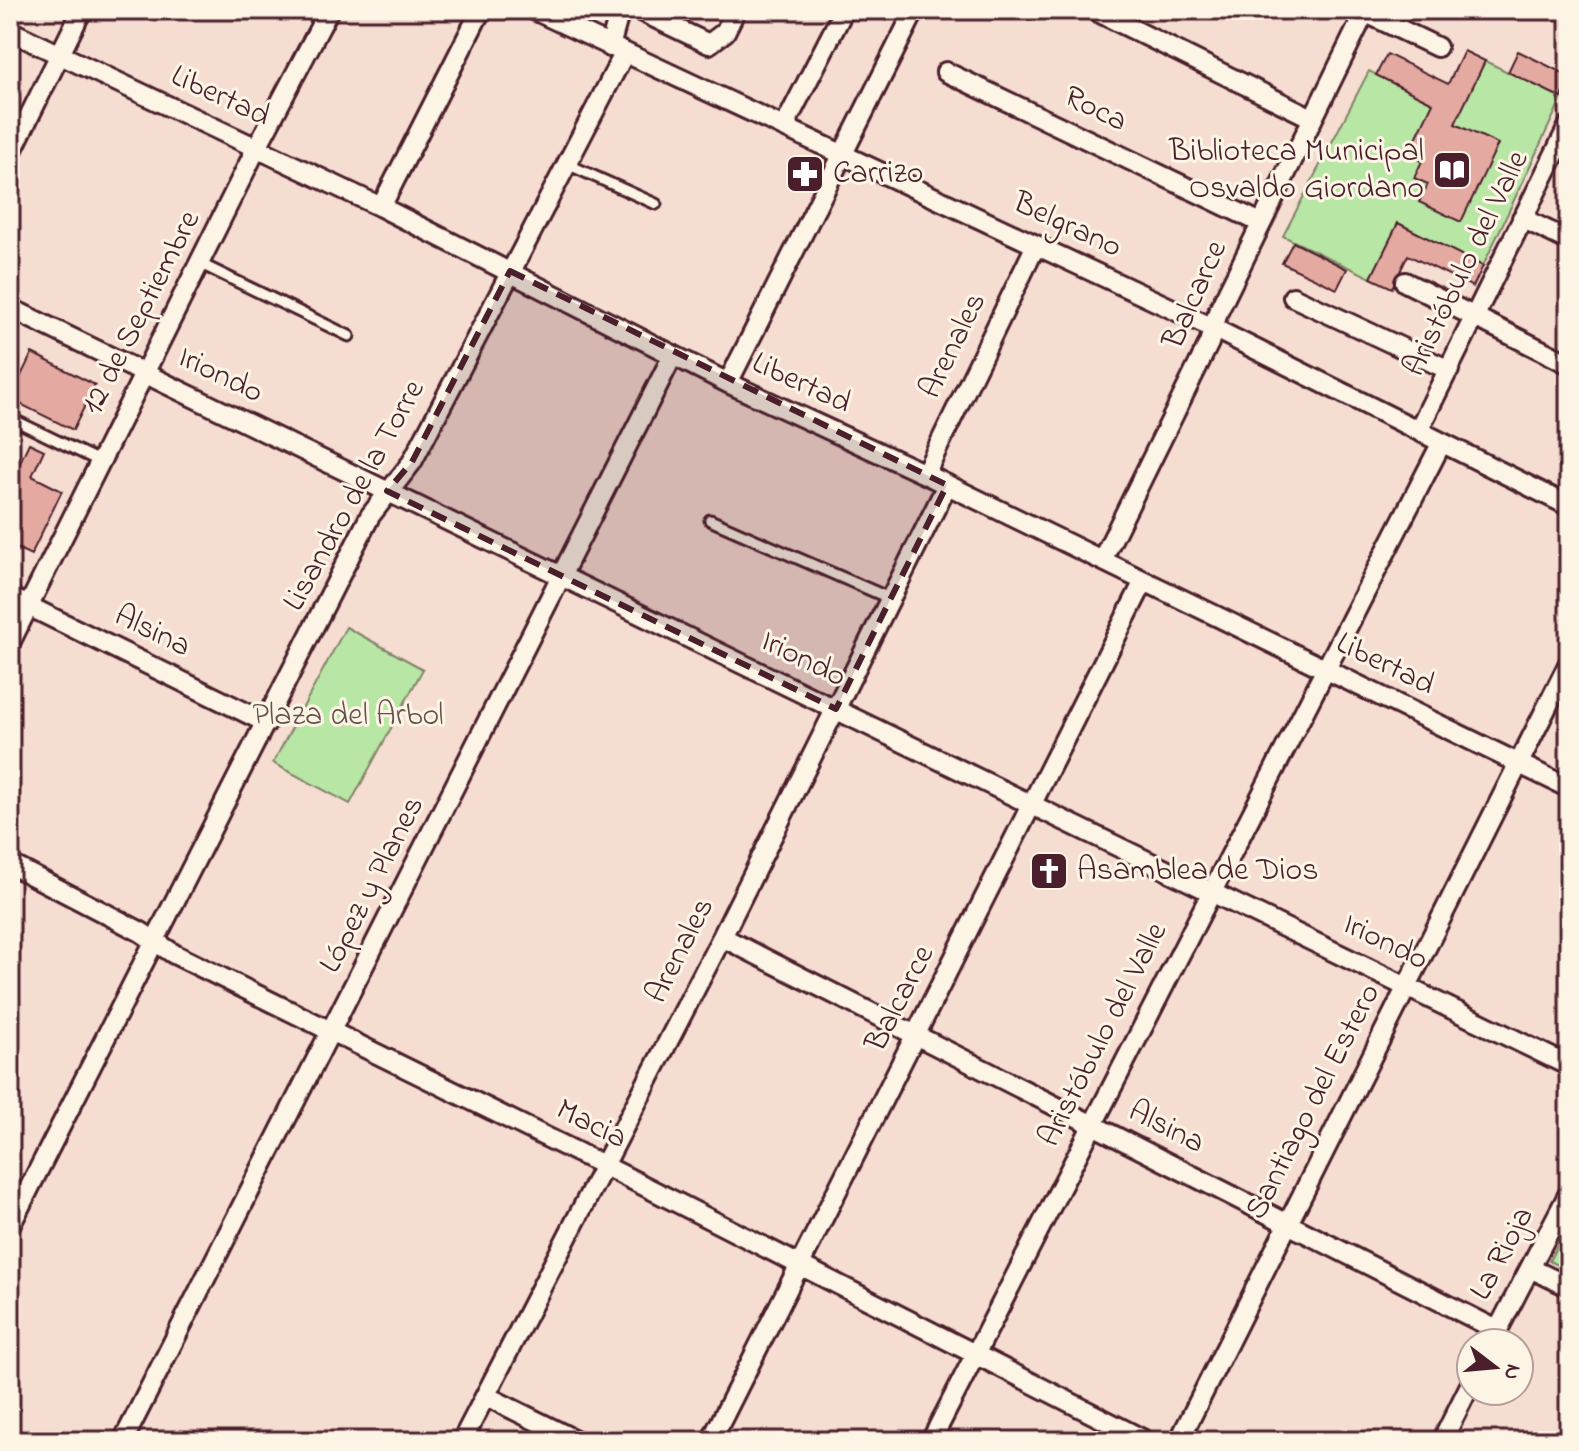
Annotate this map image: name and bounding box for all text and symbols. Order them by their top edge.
street label: Libertad [163,54,277,140]
street label: Roca [1055,74,1135,146]
place label: Biblioteca Municipal Osvaldo Giordano [1168,129,1424,213]
street label: Aristóbulo del Valle [1392,142,1542,385]
library icon: Biblioteca Municipal Osvaldo Giordano [1431,149,1473,191]
place label: Carrizo [833,151,924,198]
pharmacy icon: Carrizo [784,153,826,195]
street label: Belgrano [1004,180,1129,272]
street label: 12 de Septiembre [70,202,214,423]
street label: Balcarce [1151,233,1241,358]
street label: Arenales [908,285,1000,407]
street label: Iriondo [169,335,271,417]
street label: Libertad [744,341,858,427]
street label: Lisandro de la Torre [272,371,438,620]
street label: Alsina [106,593,198,671]
street label: Iriondo [752,619,854,701]
street label: Libertad [1328,621,1442,709]
park label: Plaza del Arbol [252,693,444,740]
street label: López y Planes [308,788,438,982]
place label: Asamblea de Dios [1077,848,1319,895]
church icon: Asamblea de Dios [1028,850,1070,892]
street label: Arenales [634,890,728,1012]
street label: Iriondo [1334,902,1436,984]
street label: Aristóbulo del Valle [1027,914,1181,1155]
street label: Balcarce [854,937,948,1061]
street label: Santiago del Estero [1234,976,1394,1228]
street label: Macia [547,1088,635,1162]
street label: Alsina [1120,1089,1212,1167]
street label: La Rioja [1459,1199,1547,1309]
north arrow [1455,1327,1535,1407]
text: N [1494,1360,1529,1383]

